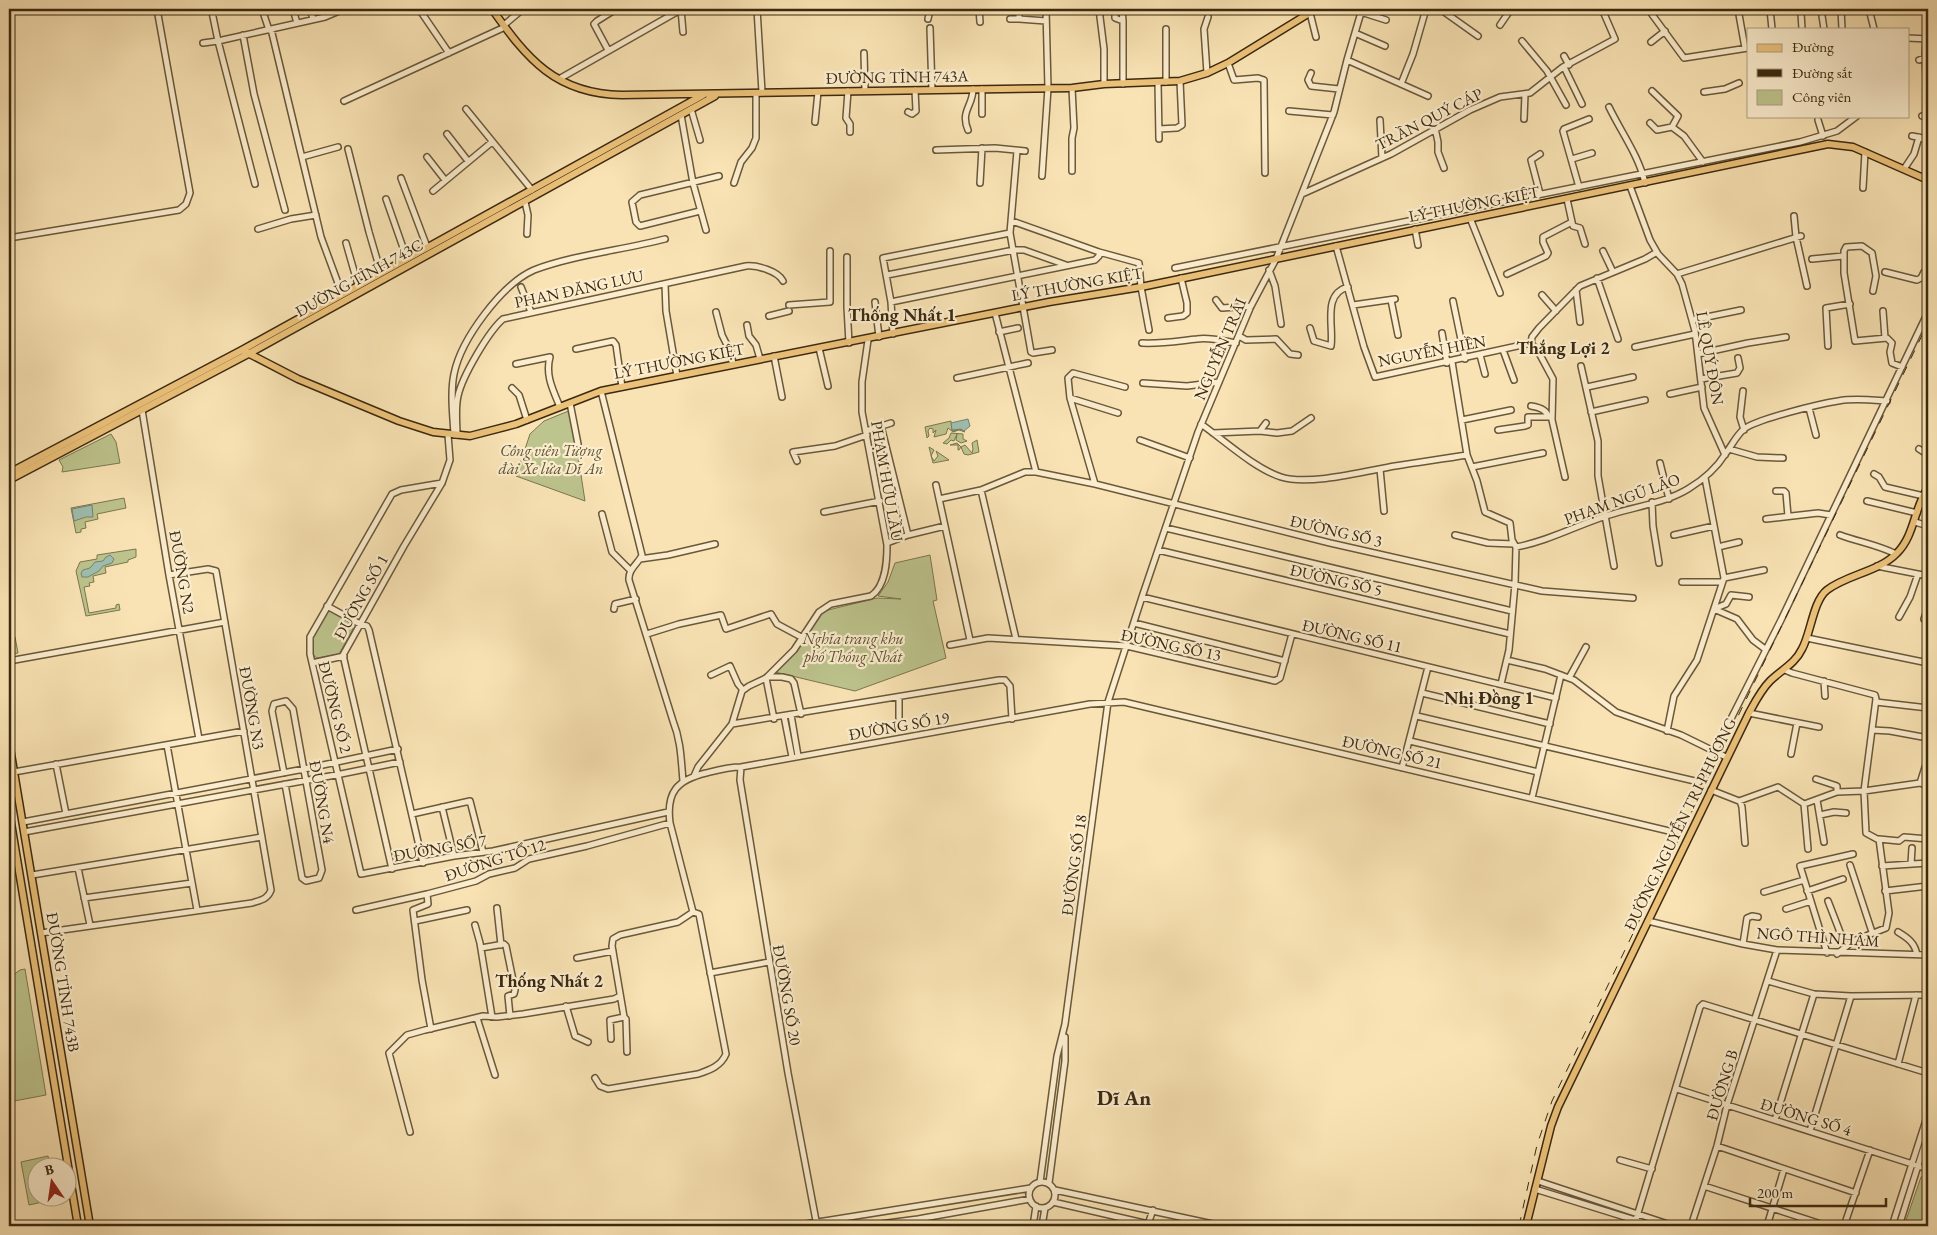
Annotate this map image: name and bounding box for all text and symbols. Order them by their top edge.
legend [1747,28,1910,118]
text: Đường [1792,37,1834,56]
text: Đường sắt [1792,63,1853,82]
street label: ĐƯỜNG TỈNH 743A [825,65,969,89]
street label: TRẦN QUÝ CÁP [1372,83,1486,155]
text: Công viên [1792,87,1852,106]
street label: LÝ THƯỜNG KIỆT [1407,181,1542,227]
street label: ĐƯỜNG TỈNH 743C [291,234,427,322]
street label: LÝ THƯỜNG KIỆT [1010,262,1145,306]
street label: PHAN ĐĂNG LƯU [512,265,646,313]
street label: NGUYỄN TRÃI [1189,294,1251,403]
district label: Thống Nhất 1 [848,303,956,326]
street label: LÊ QUÝ ĐÔN [1691,309,1729,407]
street label: NGUYỄN HIỀN [1376,330,1488,372]
district label: Thắng Lợi 2 [1516,336,1610,359]
street label: LÝ THƯỜNG KIỆT [612,338,747,384]
street label: PHẠM HỮU LẦU [866,419,908,543]
park label: Công viên Tượng đài Xe lửa Dĩ An [499,440,603,479]
street label: PHẠM NGŨ LÃO [1561,468,1683,530]
street label: ĐƯỜNG SỐ 3 [1288,510,1385,552]
street label: ĐƯỜNG N2 [164,529,200,615]
street label: ĐƯỜNG SỐ 1 [329,551,393,643]
street label: ĐƯỜNG SỐ 5 [1288,559,1384,601]
street label: ĐƯỜNG SỐ 11 [1300,614,1404,658]
street label: ĐƯỜNG SỐ 13 [1119,624,1223,666]
park label: Nghĩa trang khu phố Thống Nhất [801,628,904,667]
street label: ĐƯỜNG SỐ 2 [313,659,357,756]
street label: ĐƯỜNG N3 [234,665,270,751]
district label: Nhị Đồng 1 [1444,686,1534,709]
street label: ĐƯỜNG SỐ 19 [847,707,951,745]
street label: ĐƯỜNG NGUYỄN TRI PHƯƠNG [1619,714,1741,934]
street label: ĐƯỜNG SỐ 21 [1340,730,1444,774]
street label: ĐƯỜNG N4 [304,759,340,845]
street label: ĐƯỜNG SỐ 18 [1057,813,1092,917]
street label: ĐƯỜNG SỐ 7 [392,829,488,867]
street label: ĐƯỜNG TỔ 12 [442,834,548,886]
street label: ĐƯỜNG TỈNH 743B [42,911,84,1053]
street label: NGÔ THÌ NHẬM [1756,922,1880,952]
street label: ĐƯỜNG SỐ 20 [768,943,806,1047]
district label: Thống Nhất 2 [495,969,603,992]
street label: ĐƯỜNG B [1701,1047,1743,1123]
district label: Dĩ An [1097,1084,1151,1111]
street label: ĐƯỜNG SỐ 4 [1758,1093,1854,1141]
north arrow [28,1158,78,1208]
text: B [43,1160,56,1179]
scale bar [1750,1175,1886,1207]
text: 200 m [1757,1183,1794,1202]

